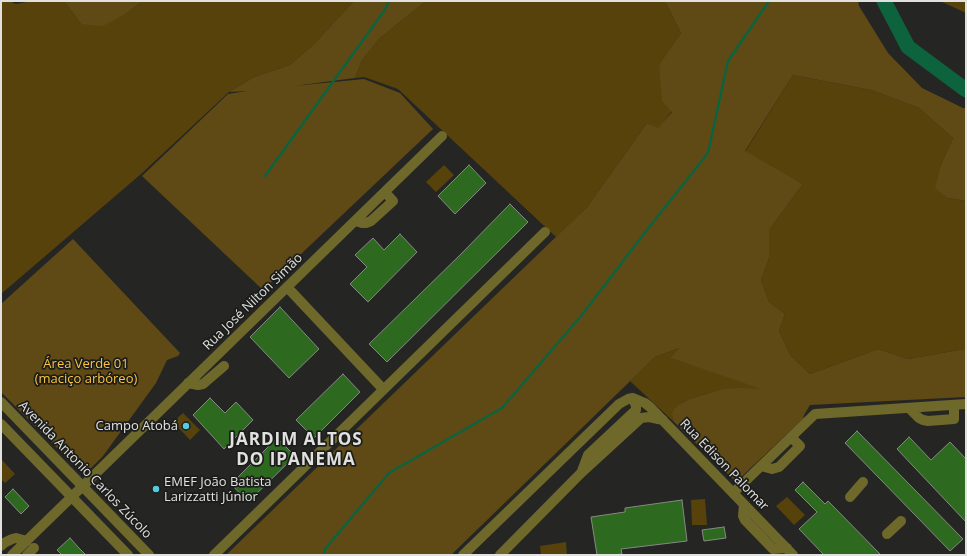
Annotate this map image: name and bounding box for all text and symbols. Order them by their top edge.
street label: Rua José Nilton Simão [200,250,306,354]
park label: Área Verde 01 (maciço arbóreo) [35,356,137,387]
street label: Avenida Antonio Carlos Zúcolo [15,398,155,542]
street label: Rua Edison Palomar [676,416,772,514]
place label: Campo Atobá [96,418,178,434]
marker: Campo Atobá [181,421,191,431]
district label: JARDIM ALTOS DO IPANEMA [229,430,363,470]
place label: EMEF João Batista Larizzatti Júnior [164,474,272,505]
marker: EMEF João Batista Larizzatti Júnior [151,484,161,494]

